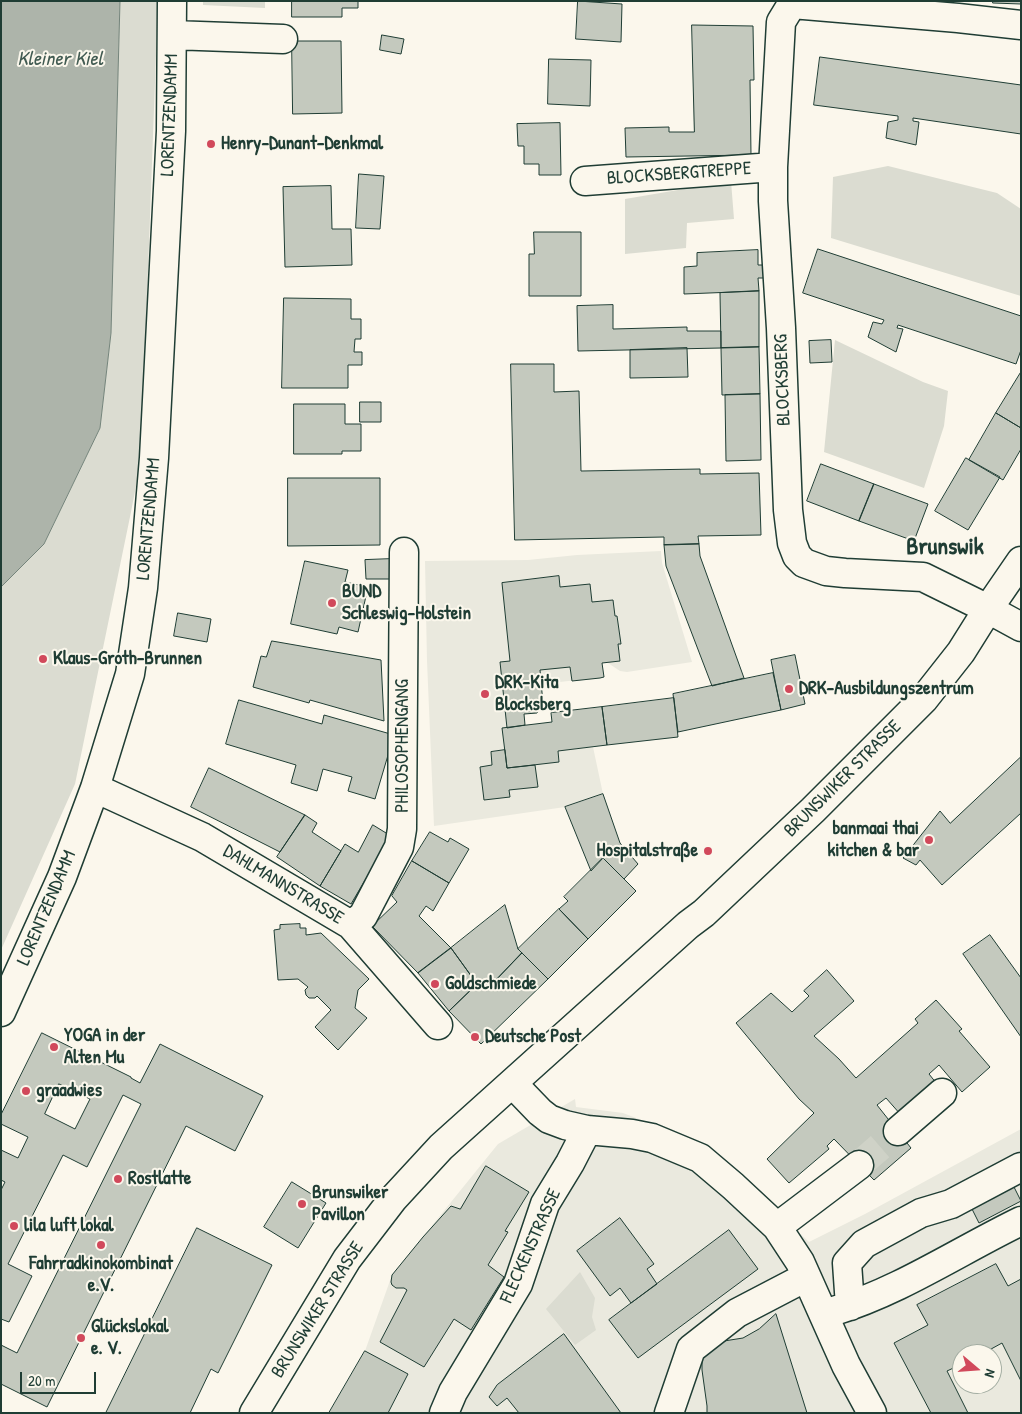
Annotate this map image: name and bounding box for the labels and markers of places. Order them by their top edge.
place label: Henry-Dunant-Denkmal [221,133,383,155]
marker: Henry-Dunant-Denkmal [205,138,217,150]
place label: BUND Schleswig-Holstein [342,581,471,625]
marker: BUND Schleswig-Holstein [326,597,338,609]
place label: Klaus-Groth-Brunnen [53,648,202,670]
marker: Klaus-Groth-Brunnen [37,653,49,665]
place label: DRK-Kita Blocksberg [495,672,571,716]
place label: DRK-Ausbildungszentrum [799,678,974,700]
marker: DRK-Ausbildungszentrum [783,683,795,695]
marker: DRK-Kita Blocksberg [479,688,491,700]
place label: banmaai thai kitchen & bar [827,818,919,862]
marker: banmaai thai kitchen & bar [923,834,935,846]
place label: Hospitalstraße [596,840,698,862]
marker: Hospitalstraße [702,845,714,857]
place label: Goldschmiede [445,973,537,995]
marker: Goldschmiede [429,978,441,990]
place label: YOGA in der Alten Mu [64,1025,145,1069]
place label: Deutsche Post [485,1026,581,1048]
marker: Deutsche Post [469,1031,481,1043]
marker: YOGA in der Alten Mu [48,1041,60,1053]
place label: graadwies [36,1080,102,1102]
marker: graadwies [20,1085,32,1097]
place label: Rostlatte [128,1168,191,1190]
marker: Rostlatte [112,1173,124,1185]
place label: Brunswiker Pavillon [312,1182,388,1226]
marker: Brunswiker Pavillon [296,1198,308,1210]
place label: lila luft lokal [24,1215,114,1237]
marker: lila luft lokal [8,1220,20,1232]
marker: Fahrradkinokombinat e.V. [95,1239,107,1251]
place label: Fahrradkinokombinat e.V. [29,1253,173,1297]
place label: Glückslokal e. V. [91,1316,168,1360]
marker: Glückslokal e. V. [75,1332,87,1344]

